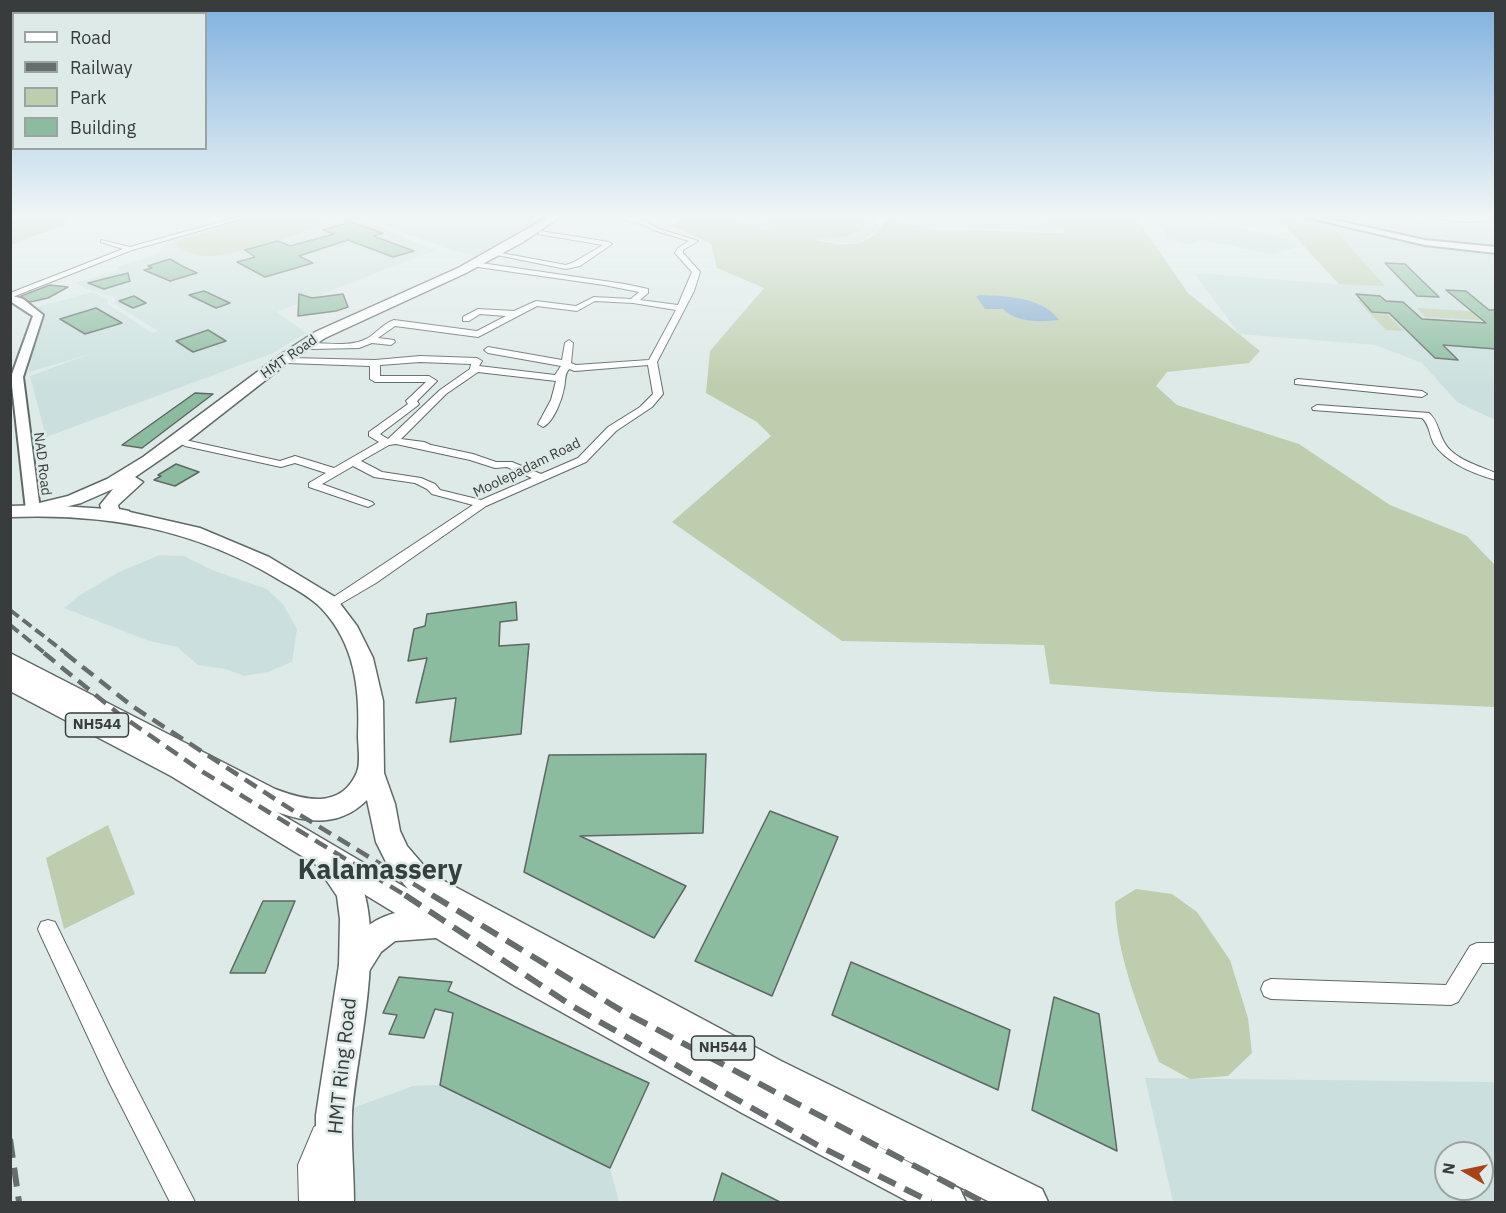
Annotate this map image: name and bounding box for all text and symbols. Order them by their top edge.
legend [12,12,207,150]
text: Road [70,26,111,49]
text: Railway [70,56,132,79]
text: Park [70,86,106,109]
text: Building [70,116,136,139]
street label: HMT Road [258,332,320,382]
street label: NAD Road [30,431,54,497]
street label: Moolepadam Road [471,435,583,501]
road number: NH544 [66,713,128,737]
district label: Kalamassery [298,855,462,887]
street label: HMT Ring Road [324,997,362,1135]
road number: NH544 [692,1036,754,1060]
north arrow [1434,1141,1494,1201]
text: N [1437,1161,1459,1176]

